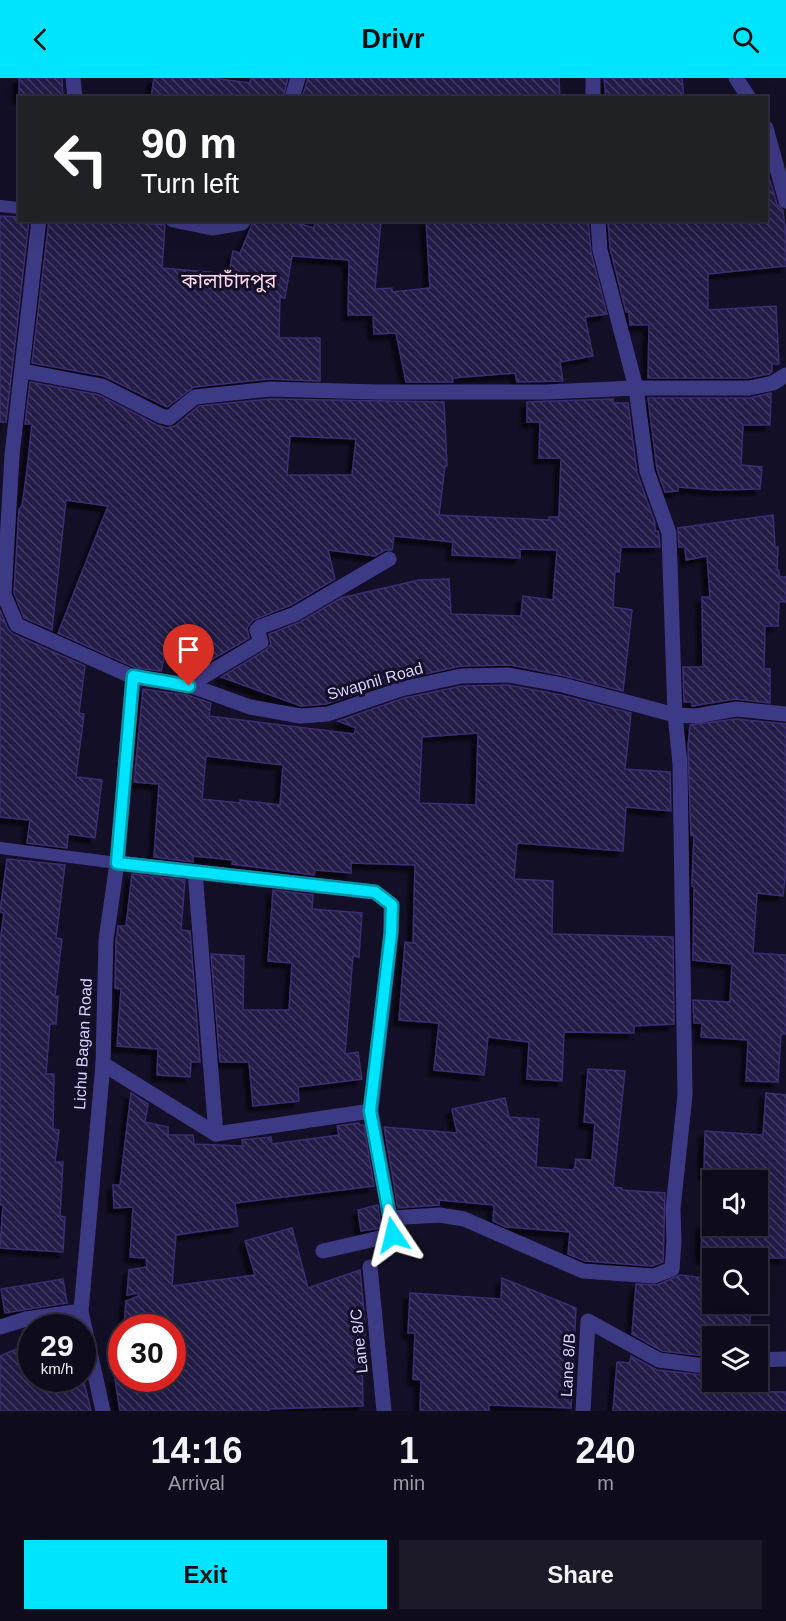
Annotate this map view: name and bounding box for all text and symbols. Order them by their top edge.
icon: back [24,23,57,56]
icon: search [729,23,762,56]
text: Drivr [361,24,425,54]
icon: left [42,120,120,198]
text: 90 m [141,120,237,167]
text: Turn left [141,169,239,199]
district label: কালাচাঁদপুর [181,269,277,293]
pin [163,624,214,686]
icon: arrive [172,633,205,666]
street label: Swapnil Road [325,659,425,703]
street label: Lichu Bagan Road [71,978,95,1110]
map controls [702,1170,768,1392]
button: sound [702,1170,768,1236]
position arrow [361,1203,425,1267]
button: search [702,1248,768,1314]
street label: Lane 8/C [347,1308,371,1374]
speed limit sign: 30 [108,1314,186,1392]
button: layers [702,1326,768,1392]
text: 29 [40,1329,74,1362]
street label: Lane 8/B [558,1333,578,1397]
text: km/h [41,1360,73,1377]
text: 14:16 [150,1430,242,1471]
text: 1 [399,1430,419,1471]
text: 240 [575,1430,636,1471]
text: Arrival [168,1472,225,1494]
text: min [393,1472,425,1494]
text: m [597,1472,614,1494]
button: Exit [24,1540,387,1609]
button: Share [399,1540,762,1609]

